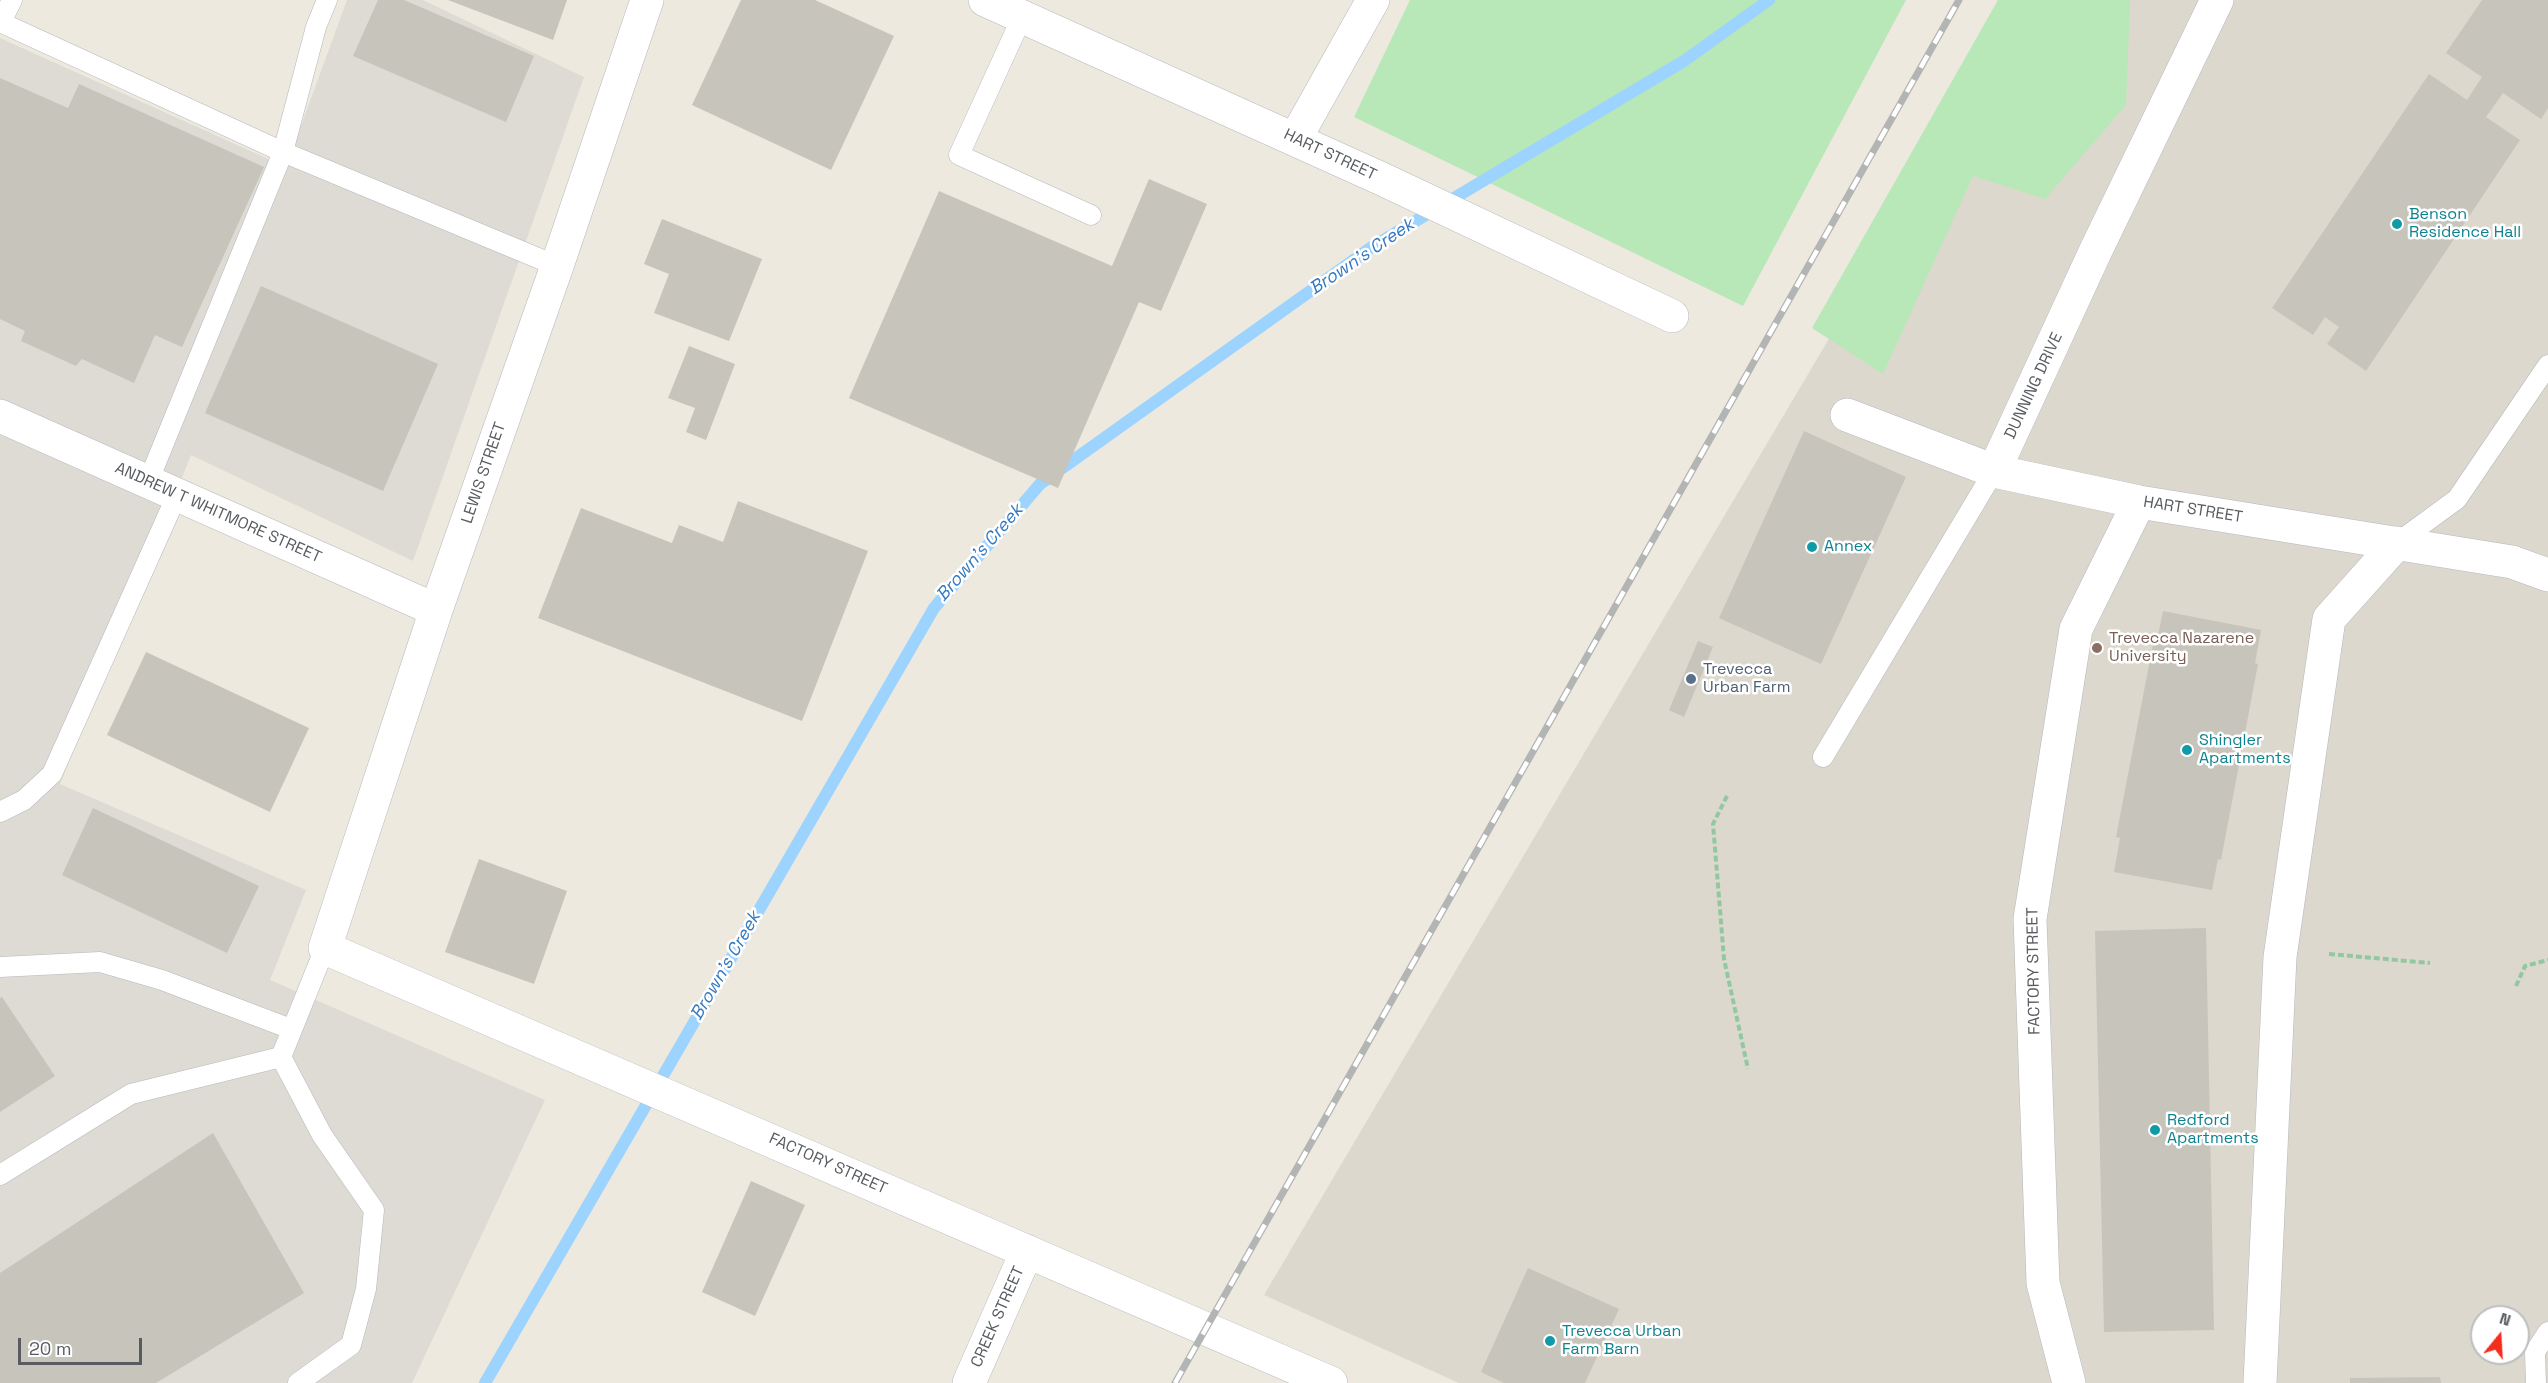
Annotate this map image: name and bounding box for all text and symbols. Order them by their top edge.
street label: HART STREET [1280,125,1380,185]
place label: Benson Residence Hall [2409,205,2521,243]
water label: Brown's Creek [1305,214,1419,300]
marker: Benson Residence Hall [2390,217,2404,231]
street label: DUNNING DRIVE [2001,330,2067,442]
street label: LEWIS STREET [458,420,510,526]
street label: ANDREW T WHITMORE STREET [112,459,324,567]
street label: HART STREET [2142,493,2244,527]
water label: Brown's Creek [932,500,1028,606]
place label: Annex [1824,537,1872,557]
marker: Annex [1805,540,1819,554]
place label: Trevecca Nazarene University [2109,629,2254,667]
marker: Trevecca Nazarene University [2090,641,2104,655]
place label: Trevecca Urban Farm [1703,660,1791,698]
marker: Trevecca Urban Farm [1684,672,1698,686]
place label: Shingler Apartments [2199,731,2291,769]
marker: Shingler Apartments [2180,743,2194,757]
street label: FACTORY STREET [2023,907,2045,1035]
water label: Brown's Creek [686,908,766,1024]
place label: Redford Apartments [2167,1111,2259,1149]
marker: Redford Apartments [2148,1123,2162,1137]
street label: FACTORY STREET [766,1129,890,1199]
street label: CREEK STREET [967,1264,1029,1370]
north arrow [2470,1305,2530,1365]
text: N [2497,1308,2513,1331]
place label: Trevecca Urban Farm Barn [1562,1322,1681,1360]
scale bar [21,1326,146,1364]
marker: Trevecca Urban Farm Barn [1543,1334,1557,1348]
text: 20 m [29,1337,72,1360]

